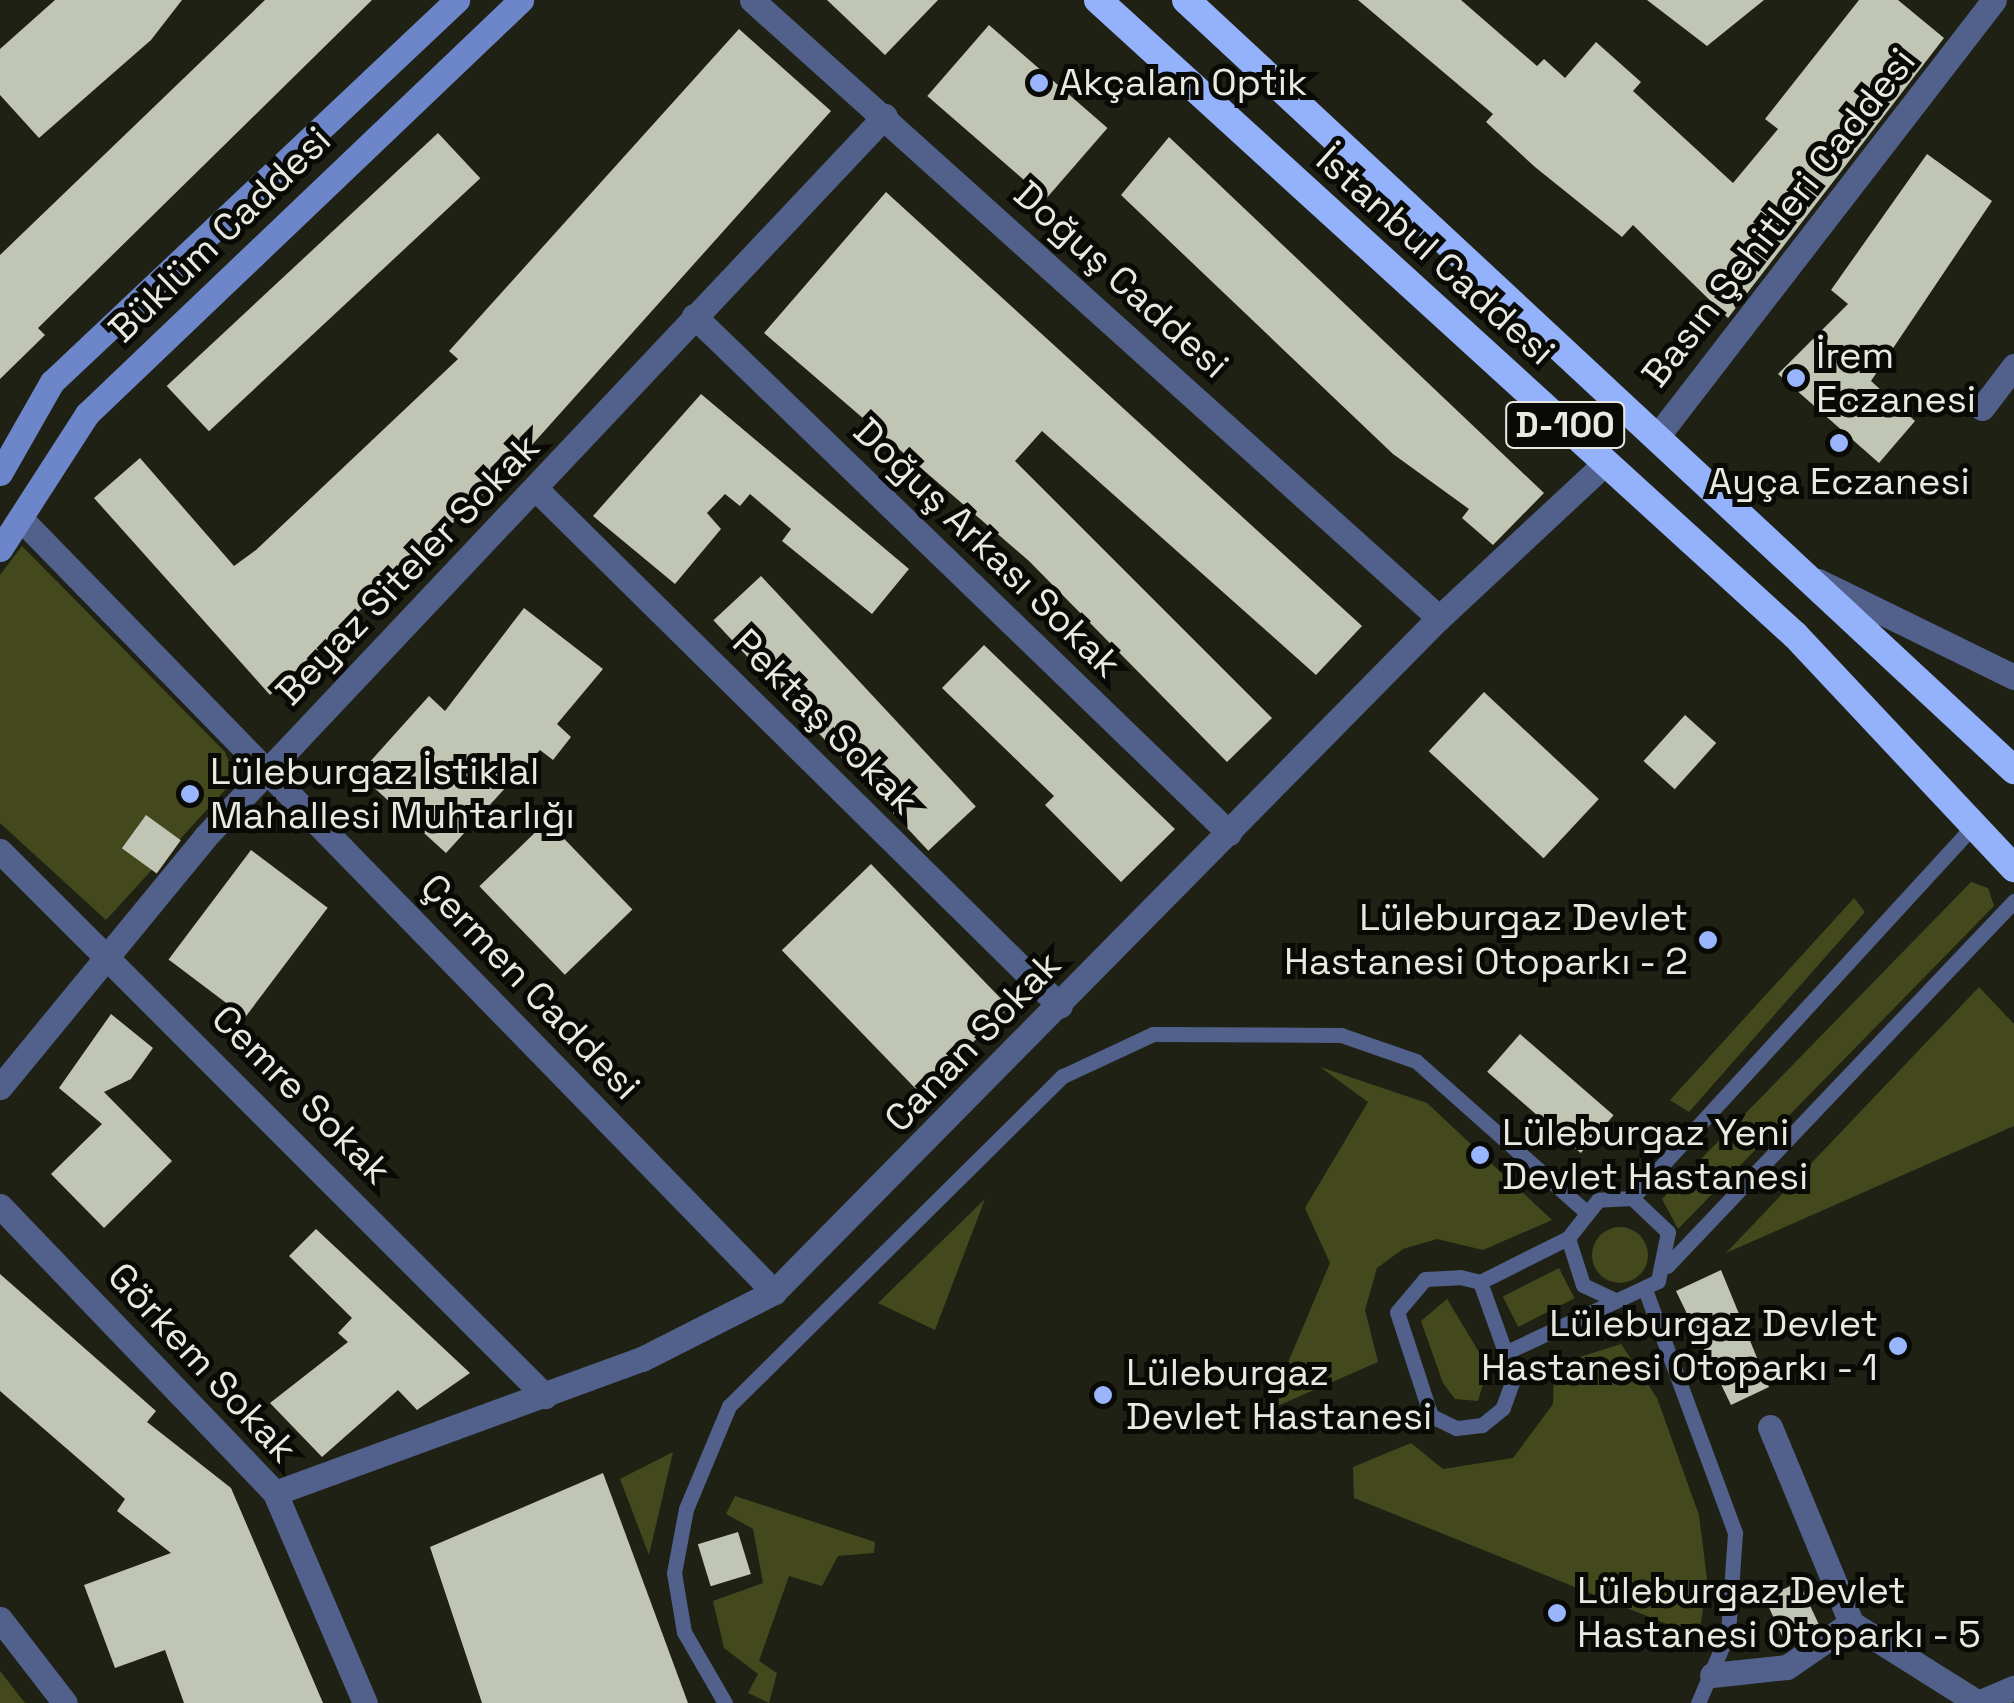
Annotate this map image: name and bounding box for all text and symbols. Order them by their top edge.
street label: Basın Şehitleri Caddesi [1633,40,1925,396]
place label: Akçalan Optik [1059,60,1308,106]
marker: Akçalan Optik [1028,72,1050,94]
street label: Büklüm Caddesi [100,118,340,352]
street label: İstanbul Caddesi [1307,137,1563,375]
street label: Doğuş Caddesi [1004,172,1238,388]
place label: İrem Eczanesi [1816,333,1976,422]
marker: İrem Eczanesi [1785,367,1807,389]
road number: D-100 [1505,395,1625,455]
street label: Doğuş Arkası Sokak [844,409,1130,687]
street label: Beyaz Siteler Sokak [267,425,549,715]
marker: Ayça Eczanesi [1828,432,1850,454]
place label: Ayça Eczanesi [1708,459,1970,505]
street label: Pektaş Sokak [723,620,927,824]
place label: Lüleburgaz İstiklal Mahallesi Muhtarlığı [210,749,575,838]
marker: Lüleburgaz İstiklal Mahallesi Muhtarlığı [179,783,201,805]
street label: Çermen Caddesi [411,865,649,1109]
place label: Lüleburgaz Devlet Hastanesi Otoparkı - 2 [1282,895,1688,984]
marker: Lüleburgaz Devlet Hastanesi Otoparkı - 2 [1697,929,1719,951]
street label: Canan Sokak [875,942,1071,1142]
street label: Cemre Sokak [202,996,400,1194]
place label: Lüleburgaz Yeni Devlet Hastanesi [1502,1110,1808,1200]
marker: Lüleburgaz Yeni Devlet Hastanesi [1467,1142,1493,1168]
street label: Görkem Sokak [98,1254,306,1472]
place label: Lüleburgaz Devlet Hastanesi Otoparkı - 1 [1479,1301,1878,1390]
marker: Lüleburgaz Devlet Hastanesi Otoparkı - 1 [1887,1335,1909,1357]
place label: Lüleburgaz Devlet Hastanesi [1126,1350,1432,1440]
marker: Lüleburgaz Devlet Hastanesi [1090,1382,1116,1408]
place label: Lüleburgaz Devlet Hastanesi Otoparkı - 5 [1577,1568,1983,1658]
marker: Lüleburgaz Devlet Hastanesi Otoparkı - 5 [1546,1602,1568,1624]

